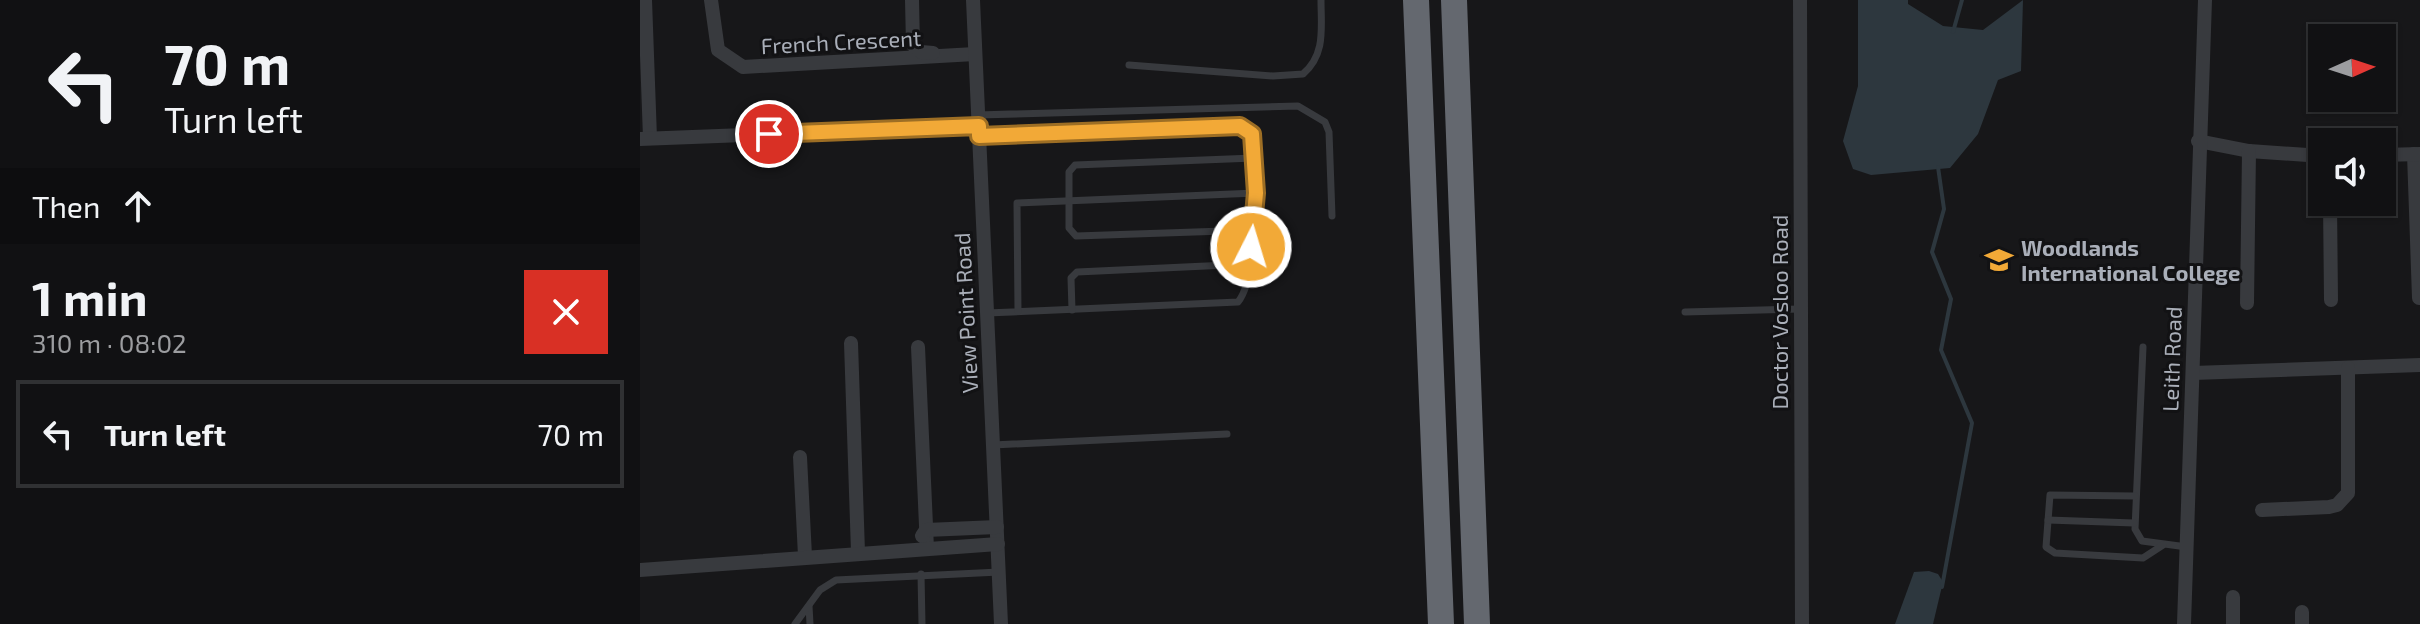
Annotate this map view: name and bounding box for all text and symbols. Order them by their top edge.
street label: French Crescent [760,24,922,58]
north arrow [2308,24,2396,112]
map controls [2308,24,2396,216]
text: 70 m [164,29,290,96]
icon: left [32,32,136,136]
text: Turn left [164,97,303,140]
pin [735,100,803,168]
icon: arrive [747,112,791,156]
button: sound [2308,128,2396,216]
icon: ahead [116,184,160,228]
text: Then [32,188,100,224]
position arrow [1209,205,1293,289]
street label: Doctor Vosloo Road [1766,215,1792,409]
street label: View Point Road [948,232,982,394]
place label: Woodlands International College [2021,234,2240,285]
school or university icon: Woodlands International College [1984,245,2014,275]
text: 1 min [32,268,148,326]
button: close [524,270,608,354]
street label: Leith Road [2156,306,2186,412]
text: 310 m · 08:02 [32,327,187,358]
icon: left [36,412,80,456]
text: Turn left [104,416,226,452]
text: 70 m [538,416,604,452]

